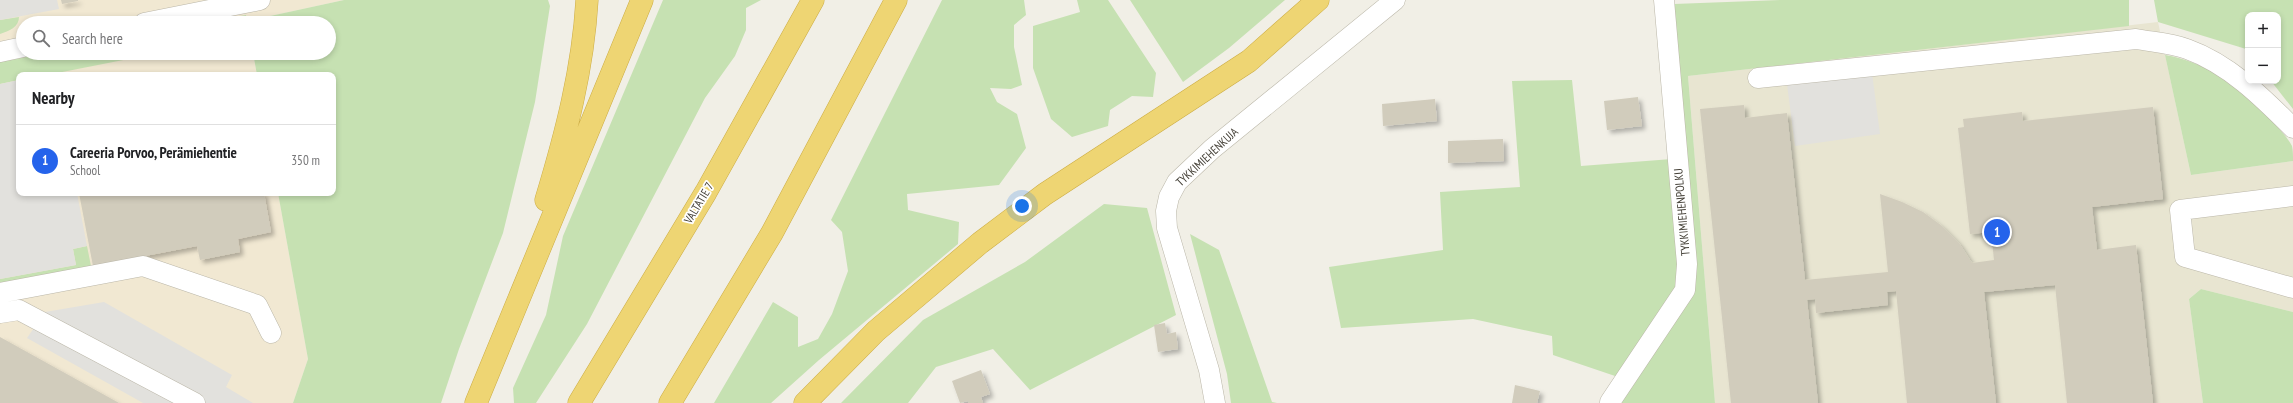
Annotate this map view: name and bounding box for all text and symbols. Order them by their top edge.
map controls [2245,12,2281,84]
button: + [2245,12,2281,48]
search box [16,16,336,60]
icon: search [30,27,52,49]
text: Search here [62,29,123,48]
button: − [2245,48,2281,84]
text: Nearby [32,87,75,109]
street label: TYKKIMIEHENKUJA [1172,124,1241,189]
text: Careeria Porvoo, Perämiehentie [70,143,237,162]
text: 1 [42,152,48,169]
text: 350 m [291,152,320,169]
text: School [70,162,100,179]
street label: TYKKIMIEHENPOLKU [1670,168,1693,256]
street label: VALTATIE 7 [680,179,717,227]
your location [1012,196,1032,216]
pin: 1 [1984,217,2010,247]

